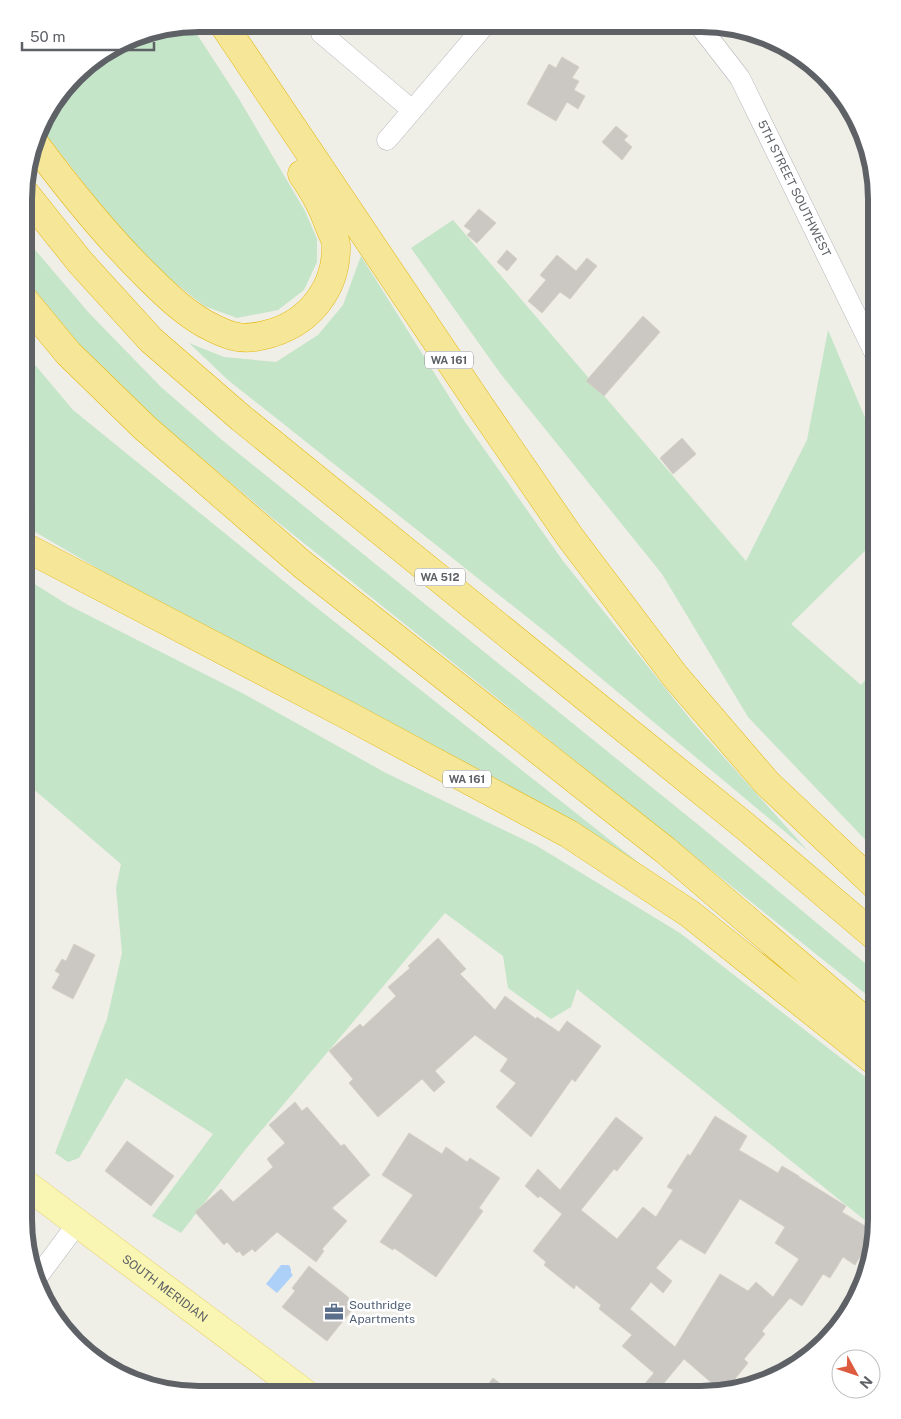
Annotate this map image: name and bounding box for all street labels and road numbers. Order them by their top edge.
street label: 5TH STREET SOUTHWEST [755,118,833,259]
road number: WA 161 [425,352,473,368]
road number: WA 512 [415,568,465,586]
road number: WA 161 [443,771,491,788]
street label: SOUTH MERIDIAN [119,1252,210,1325]

